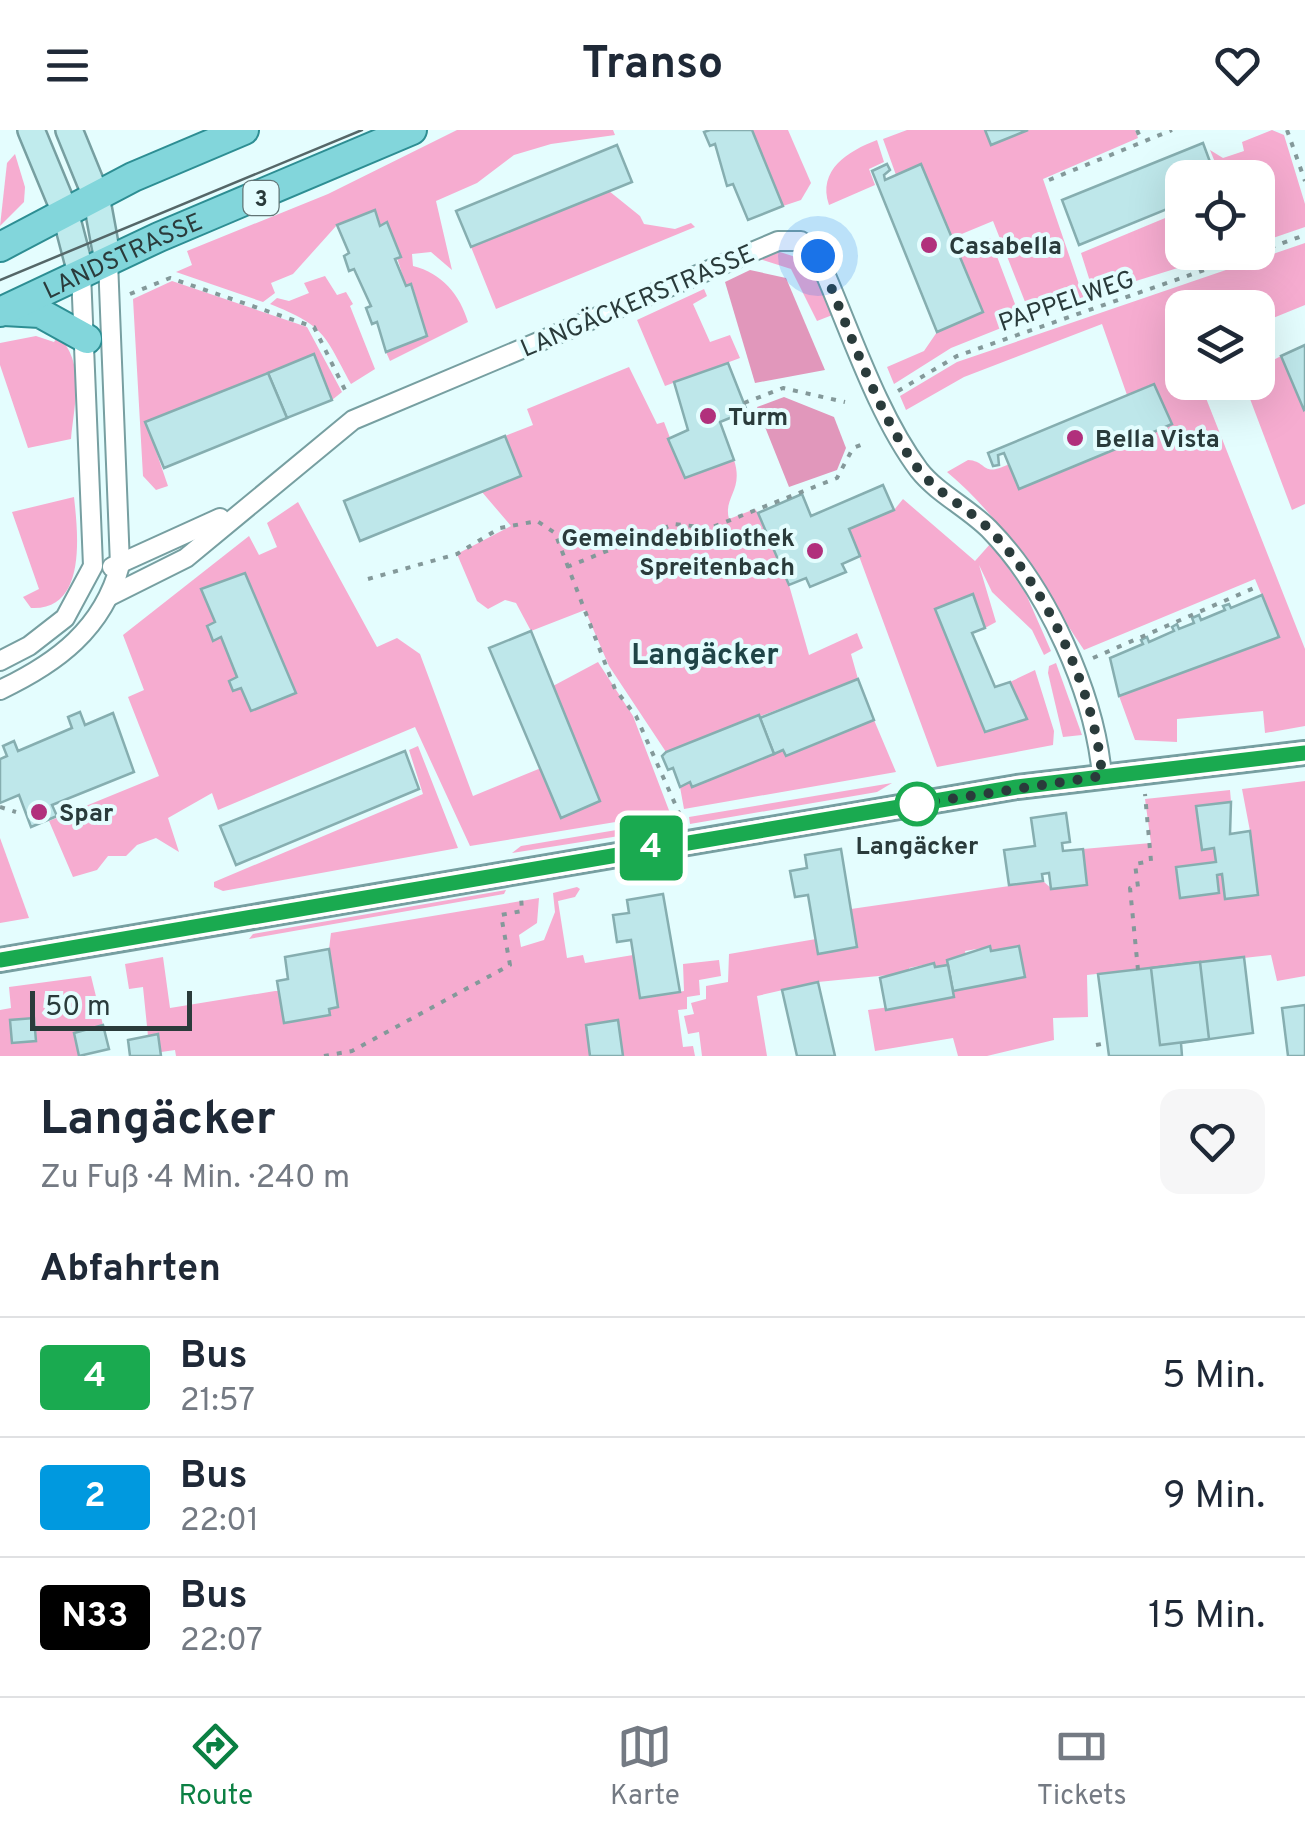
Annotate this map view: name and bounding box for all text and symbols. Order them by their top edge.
text: Transo [582,37,723,94]
icon: menu [40,38,95,93]
icon: heart [1210,38,1265,93]
map controls [1165,160,1275,400]
button: locate [1165,160,1275,270]
road number: 3 [244,181,278,215]
street label: LANDSTRASSE [39,207,208,308]
your location [793,231,843,281]
place label: Casabella [949,232,1062,264]
marker: Casabella [918,234,940,256]
street label: LANGÄCKERSTRASSE [516,239,760,367]
street label: PAPPELWEG [995,265,1139,341]
button: layers [1165,290,1275,400]
place label: Turm [728,403,788,435]
marker: Turm [697,405,719,427]
place label: Bella Vista [1095,425,1220,457]
marker: Bella Vista [1064,427,1086,449]
place label: Gemeindebibliothek Spreitenbach [561,524,795,585]
marker: Gemeindebibliothek Spreitenbach [804,540,826,562]
district label: Langäcker [631,638,779,675]
marker: Langäcker [896,783,938,825]
place label: Spar [59,799,114,831]
marker: Spar [28,801,50,823]
line badge: 4 [618,816,684,880]
text: 4 [640,826,662,870]
place label: Langäcker [856,832,979,864]
scale bar [30,986,192,1030]
text: 50 m [45,990,111,1026]
button: heart [1160,1089,1265,1194]
text: Langäcker [40,1091,276,1151]
text: Zu Fuß · 4 Min. · 240 m [40,1159,350,1199]
text: Abfahrten [40,1246,221,1295]
text: Bus [180,1333,247,1382]
text: 5 Min. [1162,1353,1265,1402]
text: 4 [84,1355,106,1399]
text: 21:57 [180,1382,255,1422]
text: Bus [180,1453,247,1502]
text: 9 Min. [1163,1473,1265,1522]
text: 2 [84,1475,106,1519]
text: 22:01 [180,1502,259,1542]
text: Bus [180,1573,247,1622]
text: 15 Min. [1148,1593,1265,1642]
text: N33 [61,1595,129,1639]
text: 22:07 [180,1622,263,1662]
tab: Route [178,1719,253,1815]
tab: Karte [610,1719,680,1815]
tab: Tickets [1037,1719,1127,1815]

